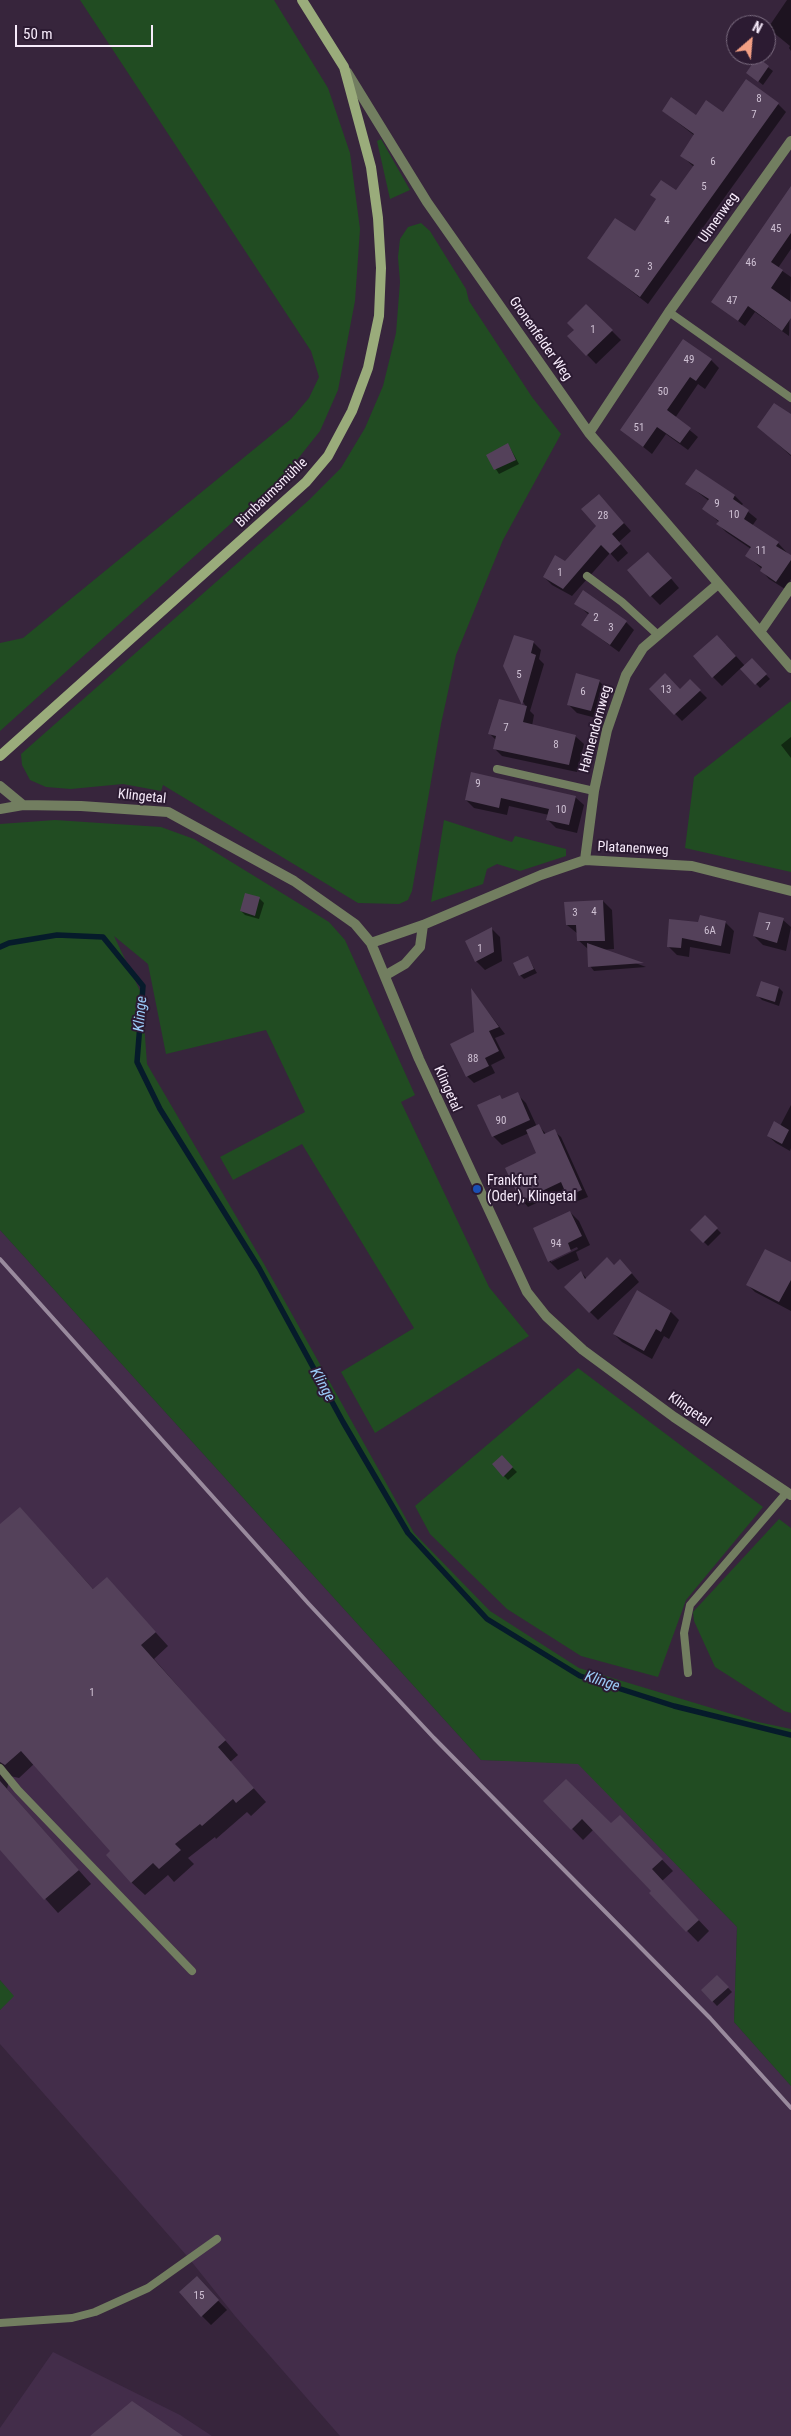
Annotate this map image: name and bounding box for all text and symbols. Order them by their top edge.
scale bar [18,15,155,47]
north arrow [726,15,776,65]
text: N [750,18,765,37]
text: 50 m [23,25,53,43]
house number: 8 [756,92,762,106]
house number: 7 [751,108,757,122]
house number: 6 [710,155,716,169]
house number: 5 [701,180,707,194]
street label: Ulmenweg [696,190,742,246]
house number: 4 [664,214,670,228]
house number: 45 [771,222,781,236]
house number: 46 [746,256,756,270]
house number: 3 [647,260,653,274]
house number: 2 [634,267,640,281]
street label: Gronenfelder Weg [505,294,575,384]
house number: 47 [727,294,737,308]
house number: 1 [590,323,596,337]
house number: 49 [684,353,694,367]
house number: 50 [658,385,668,399]
house number: 51 [634,421,644,435]
street label: Birnbaumsmühle [233,455,311,531]
house number: 9 [714,497,720,511]
house number: 10 [729,508,739,522]
house number: 28 [598,509,608,523]
house number: 11 [756,544,766,558]
house number: 1 [557,566,563,580]
house number: 2 [593,611,599,625]
house number: 3 [608,621,614,635]
house number: 5 [516,668,522,682]
street label: Hahnendornweg [576,683,616,775]
house number: 13 [661,683,671,697]
house number: 6 [580,685,586,699]
house number: 7 [503,721,509,735]
house number: 8 [553,738,559,752]
house number: 9 [475,777,481,791]
street label: Klingetal [117,786,167,808]
house number: 10 [556,803,566,817]
street label: Platanenweg [597,839,669,859]
house number: 4 [591,905,597,919]
house number: 3 [572,906,578,920]
house number: 7 [765,920,771,934]
house number: 6A [704,924,716,938]
house number: 1 [477,942,483,956]
water label: Klinge [130,995,152,1033]
house number: 88 [468,1052,478,1066]
street label: Klingetal [429,1063,465,1115]
house number: 90 [496,1114,506,1128]
place label: Frankfurt (Oder), Klingetal [487,1173,576,1206]
marker: Frankfurt (Oder), Klingetal [471,1183,483,1195]
house number: 94 [551,1237,561,1251]
water label: Klinge [305,1365,339,1405]
street label: Klingetal [664,1389,714,1431]
water label: Klinge [582,1668,622,1696]
house number: 1 [89,1686,95,1700]
house number: 15 [194,2289,204,2303]

